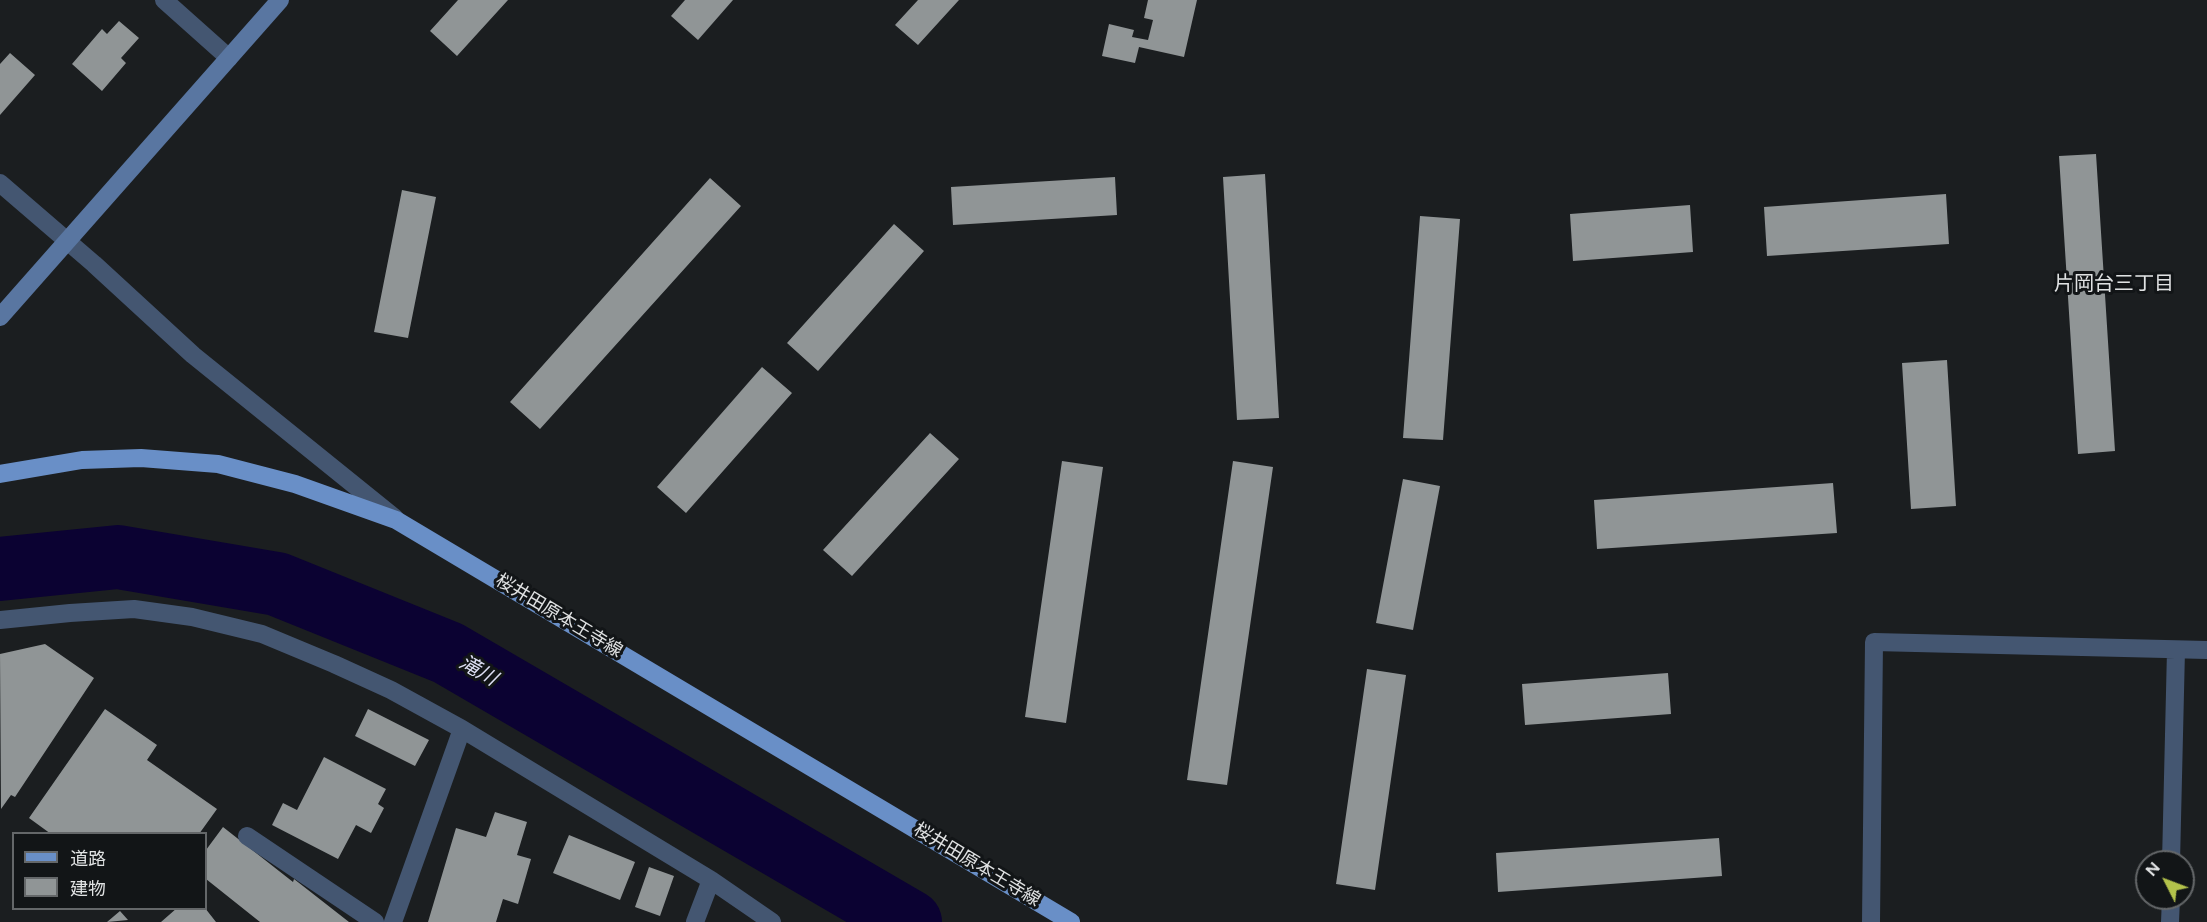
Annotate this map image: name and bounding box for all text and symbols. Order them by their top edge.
district label: 片岡台三丁目 [2054,272,2174,296]
street label: 桜井田原本王寺線 [492,570,626,662]
water label: 滝川 [455,651,501,691]
street label: 桜井田原本王寺線 [910,819,1044,911]
legend [12,832,207,910]
text: 道路 [70,848,106,870]
north arrow [2135,850,2195,910]
text: N [2142,858,2164,880]
text: 建物 [70,878,106,900]

